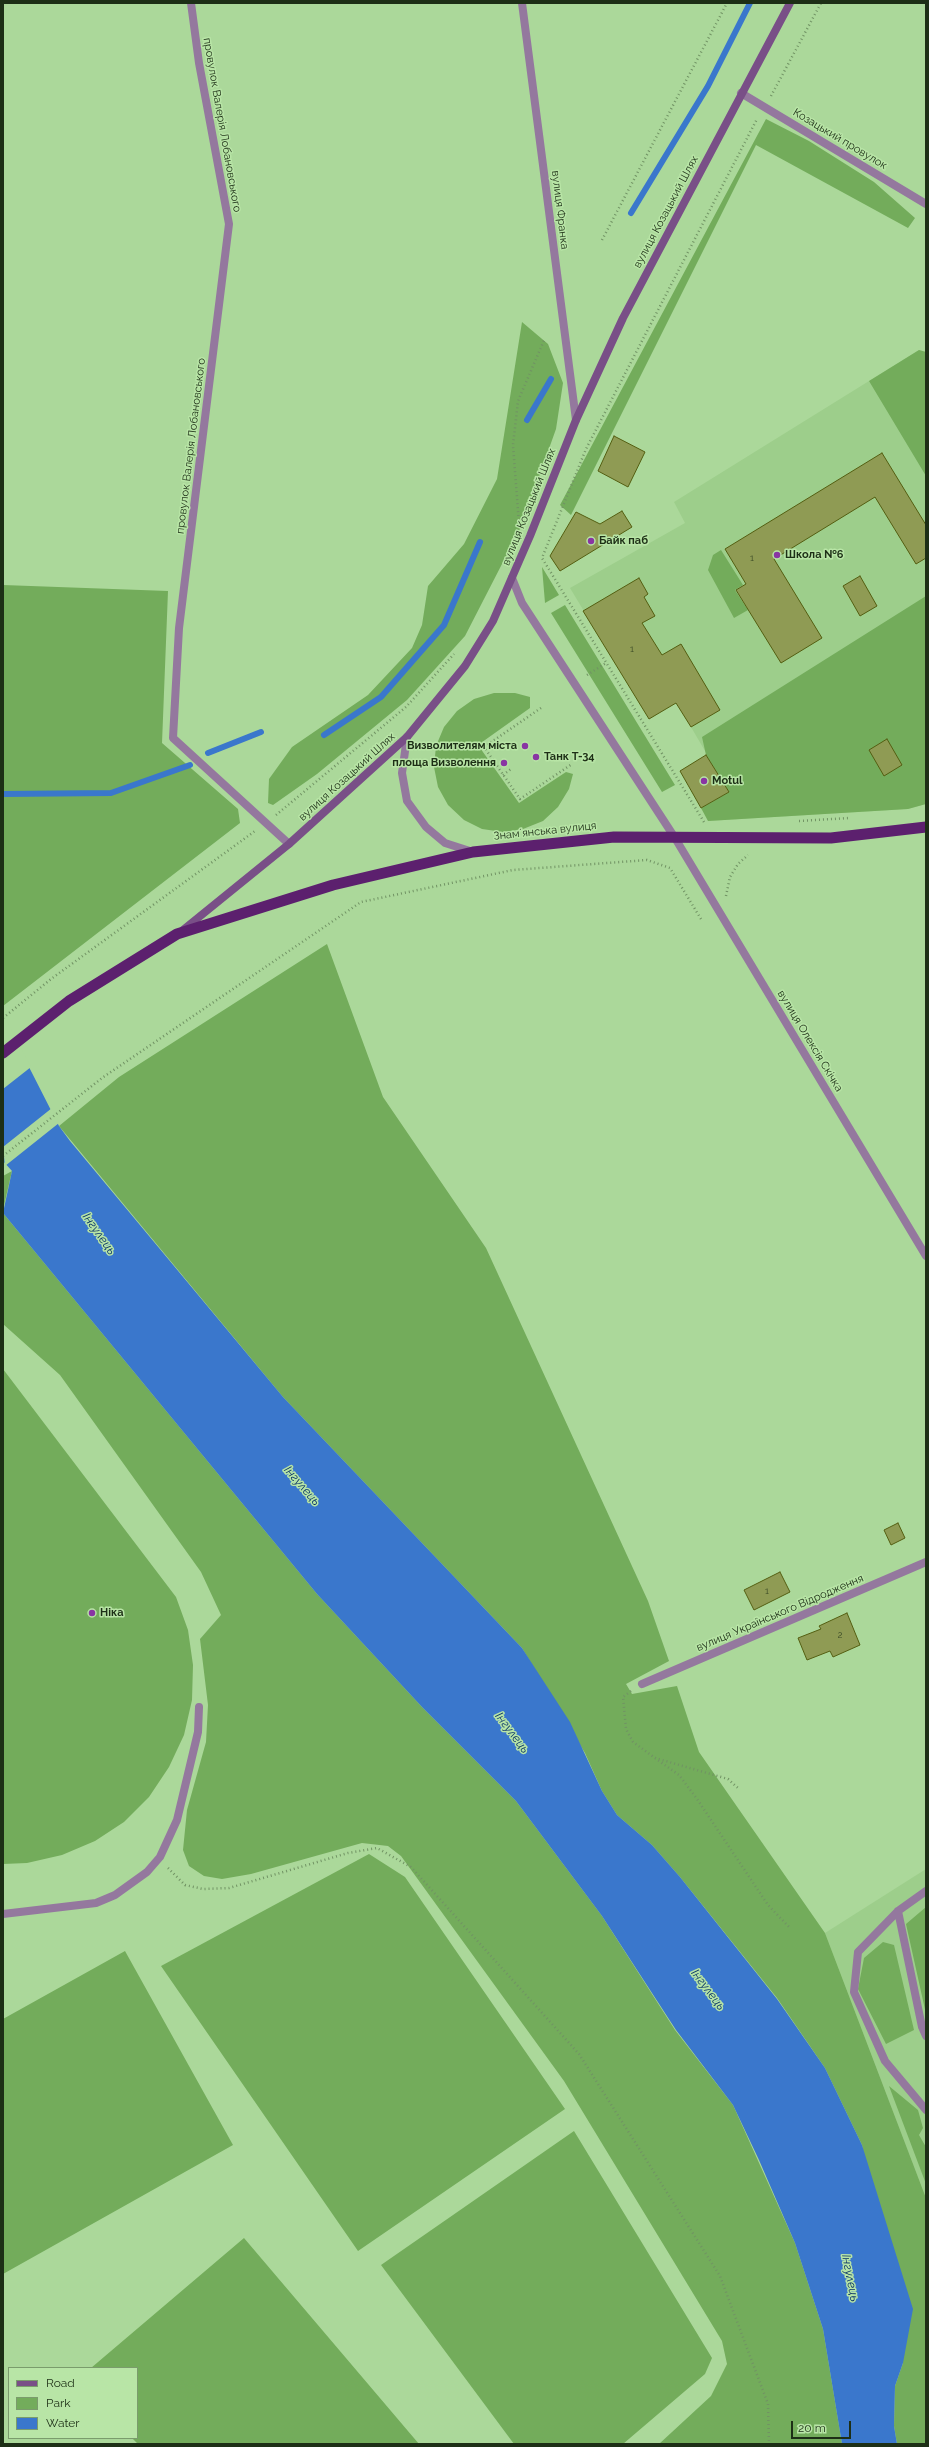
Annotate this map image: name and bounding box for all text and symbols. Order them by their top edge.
street label: провулок Валерія Лобановського [200,37,244,213]
street label: Козацький провулок [791,106,889,172]
street label: вулиця Козацький Шлях [631,154,701,270]
street label: вулиця Франка [549,170,571,250]
street label: провулок Валерія Лобановського [174,357,208,535]
street label: вулиця Козацький Шлях [499,447,559,567]
place label: Байк паб [599,534,648,548]
marker: Байк паб [586,536,596,546]
place label: Школа №6 [785,548,843,562]
marker: Школа №6 [772,550,782,560]
house number: 1 [750,553,754,563]
house number: 1 [630,644,634,654]
street label: вулиця Козацький Шлях [296,730,398,824]
place label: Визволителям міста [407,739,517,753]
marker: Визволителям міста [520,741,530,751]
place label: Танк Т-34 [544,750,595,764]
marker: Танк Т-34 [531,752,541,762]
place label: площа Визволення [392,756,496,770]
marker: площа Визволення [499,758,509,768]
place label: Motul [712,774,743,788]
marker: Motul [699,776,709,786]
street label: Знамʼянська вулиця [493,819,597,843]
street label: вулиця Олексія Скічка [775,988,845,1094]
water label: Інгулець [79,1210,119,1258]
water label: Інгулець [281,1463,323,1509]
street label: вулиця Українського Відродження [694,1572,866,1654]
house number: 1 [765,1586,769,1596]
place label: Ніка [100,1606,124,1620]
marker: Ніка [87,1608,97,1618]
house number: 2 [838,1630,842,1640]
water label: Інгулець [492,1710,532,1756]
water label: Інгулець [688,1967,728,2013]
water label: Інгулець [838,2253,862,2303]
legend [8,2367,138,2439]
text: Road [46,2376,75,2390]
text: Park [46,2396,71,2410]
scale bar [793,2413,853,2439]
text: Water [46,2416,80,2430]
text: 20 m [798,2421,826,2435]

